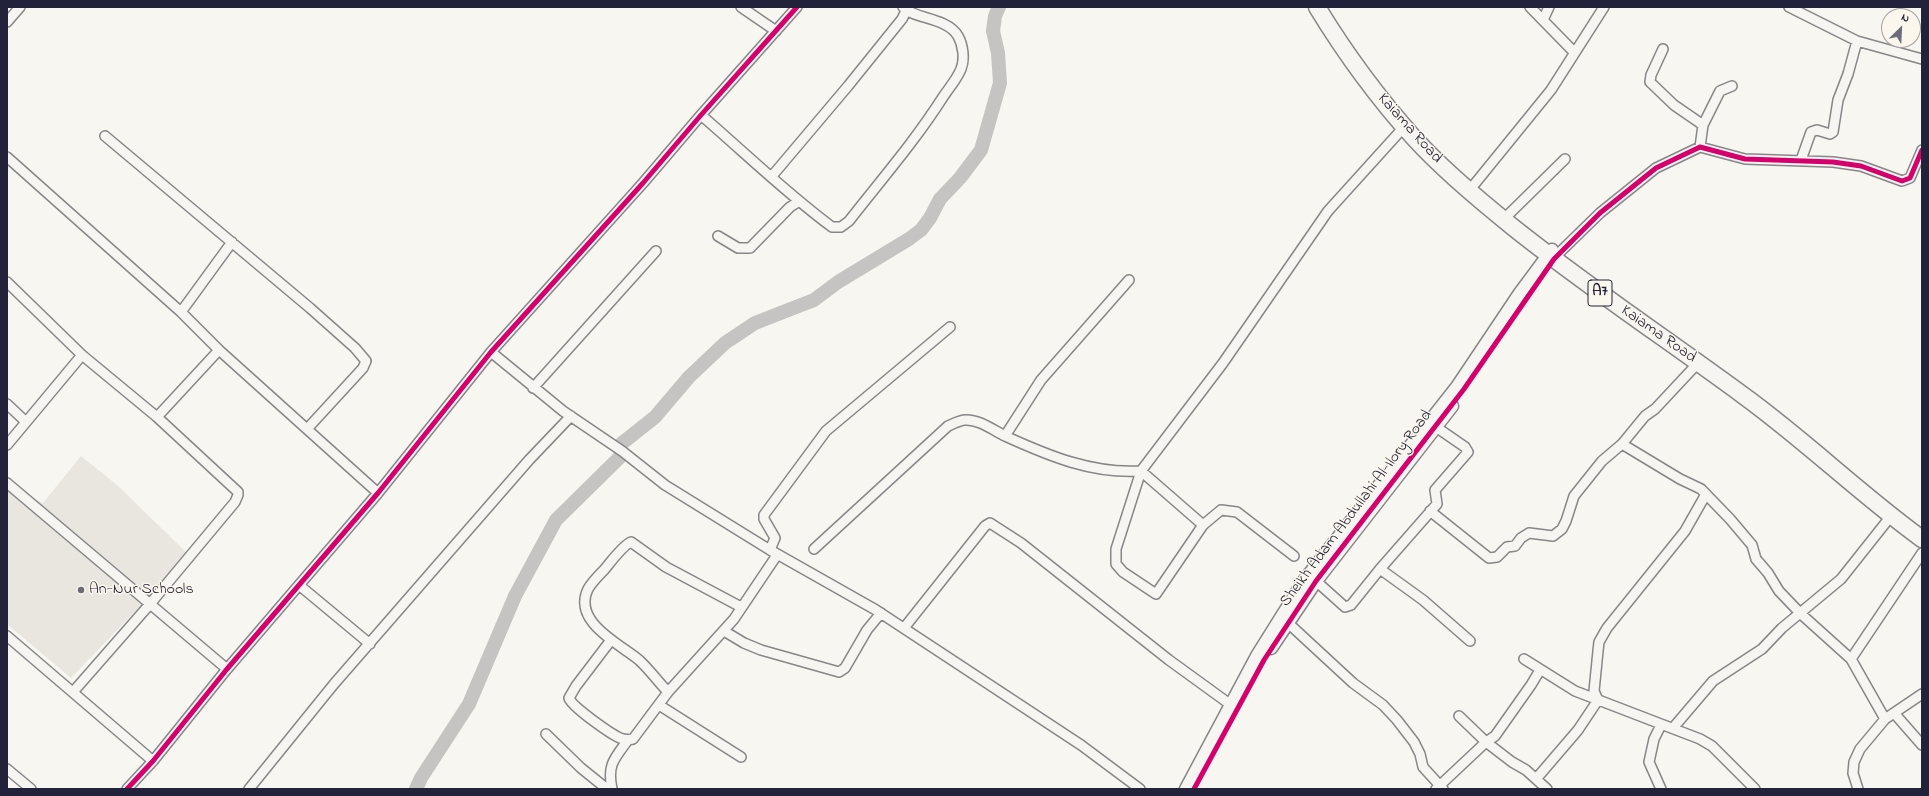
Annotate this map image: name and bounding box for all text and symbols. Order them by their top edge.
north arrow [1881,8,1921,48]
text: N [1899,9,1912,27]
street label: Kaiama Road [1372,90,1446,168]
road number: A7 [1588,280,1612,306]
street label: Kaiama Road [1617,302,1699,368]
street label: Sheikh Adam Abdullahi Al-Ilory Road [1277,407,1437,611]
place label: An-Nur Schools [89,580,194,600]
marker: An-Nur Schools [76,585,86,595]

